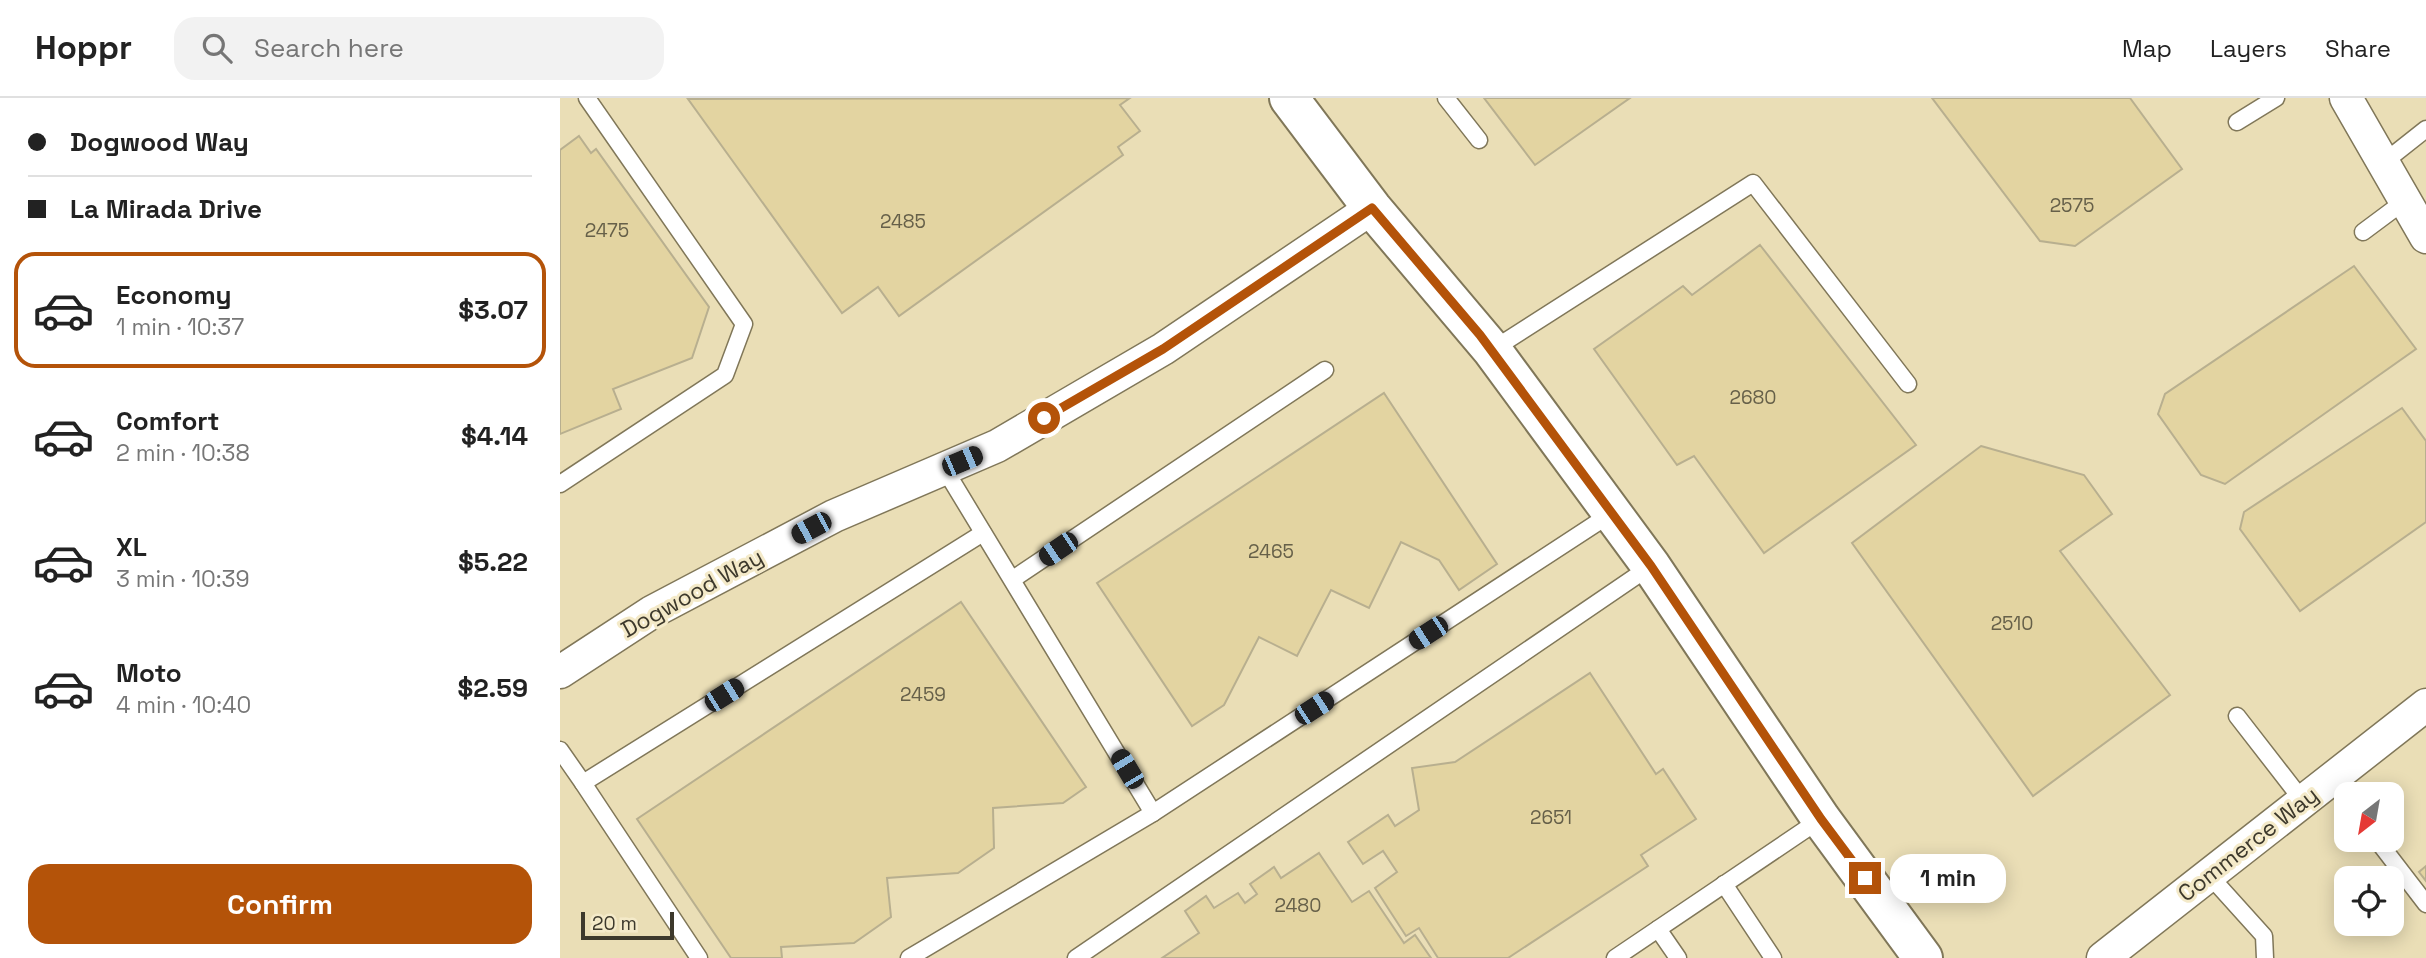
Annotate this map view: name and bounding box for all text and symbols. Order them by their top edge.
search box [174,17,664,80]
text: Hoppr [35,27,132,69]
icon: search [198,29,236,67]
text: Search here [254,31,404,65]
text: Map [2122,33,2172,64]
text: Layers [2210,33,2287,64]
text: Share [2325,33,2391,64]
text: Dogwood Way [70,125,249,159]
text: La Mirada Drive [70,192,262,226]
house number: 2575 [2050,193,2094,218]
house number: 2485 [880,209,926,234]
house number: 2475 [585,218,629,243]
text: Economy [116,278,232,312]
icon: car [32,279,95,342]
text: $3.07 [458,293,528,327]
text: 1 min · 10:37 [116,312,244,342]
house number: 2680 [1729,385,1777,410]
route start [1028,402,1060,434]
text: Comfort [116,404,219,438]
icon: car [32,405,95,468]
text: $4.14 [461,419,528,453]
text: 2 min · 10:38 [116,438,250,468]
car [939,443,986,479]
car [788,509,835,547]
car [1035,529,1082,569]
text: XL [116,530,147,564]
icon: car [32,531,95,594]
house number: 2465 [1248,539,1294,564]
street label: Dogwood Way [615,542,769,644]
text: $5.22 [458,545,528,579]
text: 3 min · 10:39 [116,564,250,594]
house number: 2510 [1991,611,2033,636]
car [1405,613,1452,653]
text: Moto [116,656,182,690]
icon: car [32,657,95,720]
text: $2.59 [457,671,528,705]
car [701,675,748,715]
house number: 2459 [900,682,946,707]
car [1291,688,1338,728]
text: 4 min · 10:40 [116,690,251,720]
car [1108,746,1147,792]
street label: Commerce Way [2172,780,2324,908]
north arrow [2334,782,2404,852]
map controls [2334,782,2404,936]
house number: 2651 [1530,805,1572,830]
callout: 1 min [1890,854,2005,902]
route end [1849,862,1881,894]
text: 1 min [1920,863,1976,893]
button: Confirm [28,864,532,944]
button: locate [2334,866,2404,936]
house number: 2480 [1275,893,1321,918]
scale bar [581,909,674,941]
text: 20 m [592,911,637,936]

